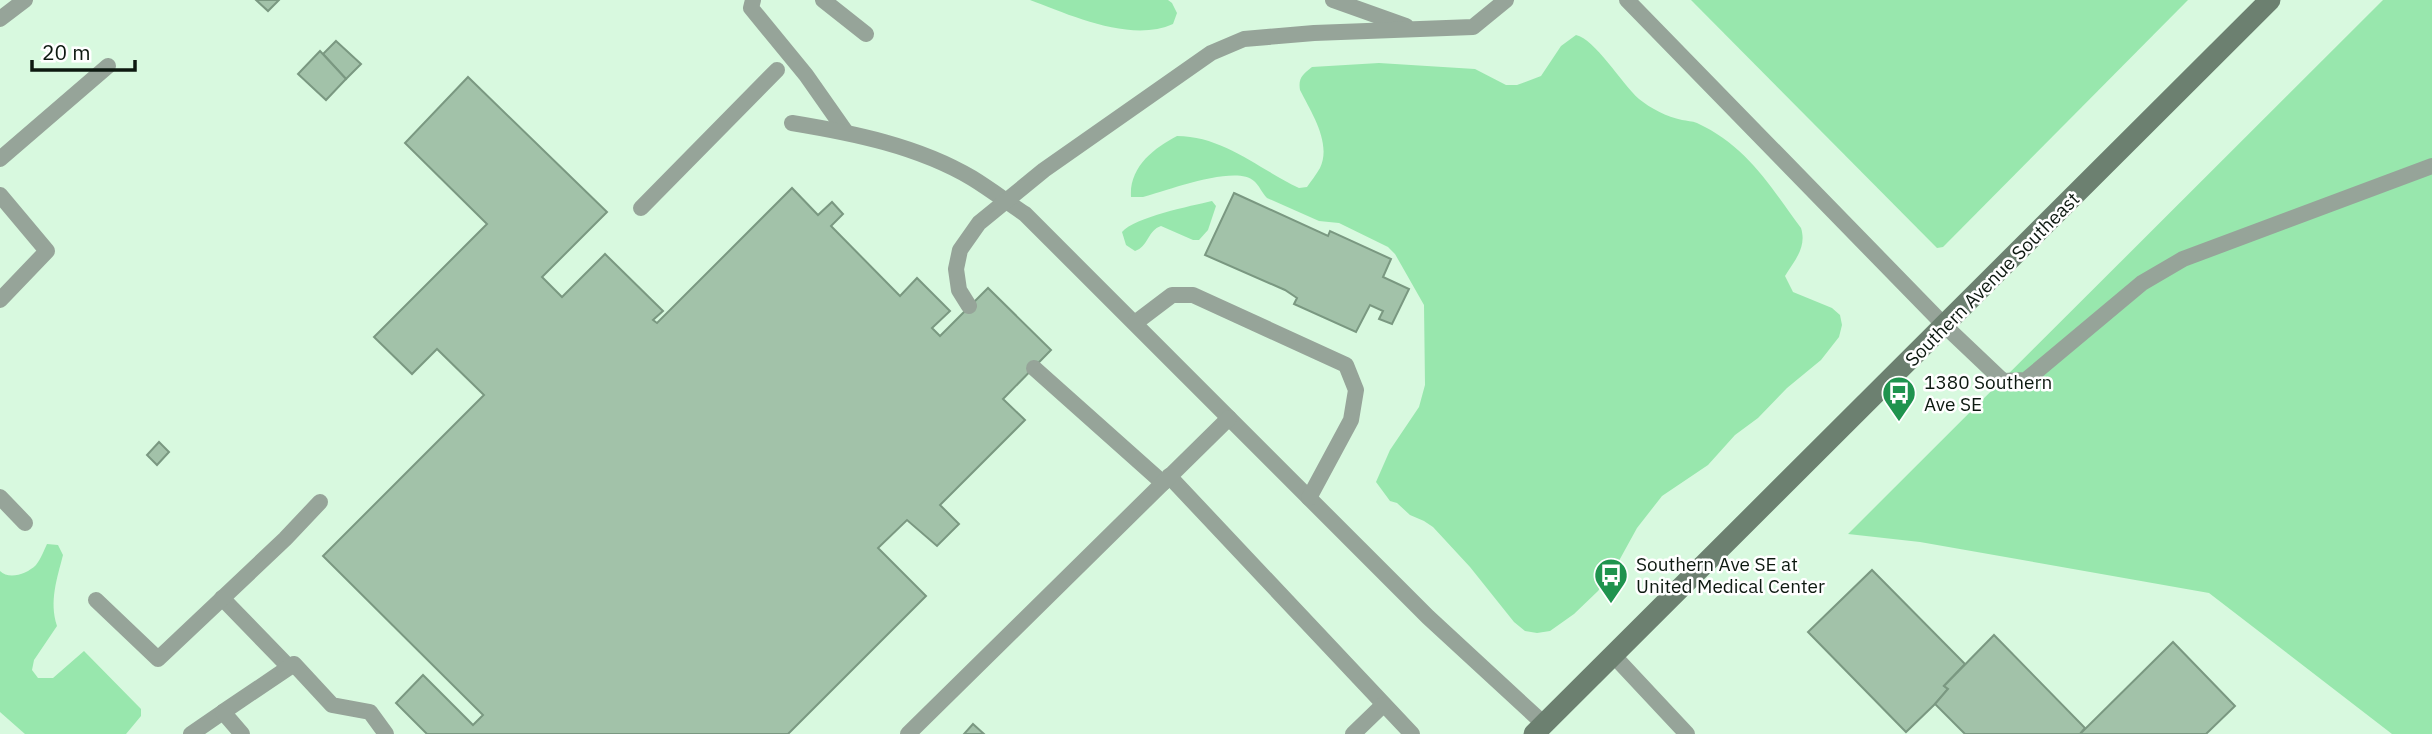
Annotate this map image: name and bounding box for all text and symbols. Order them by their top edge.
scale bar [32,28,135,72]
text: 20 m [42,38,91,66]
street label: Southern Avenue Southeast [1900,187,2084,371]
place label: 1380 Southern Ave SE [1924,370,2052,416]
bus stop icon: 1380 Southern Ave SE [1880,374,1918,423]
place label: Southern Ave SE at United Medical Center [1636,552,1825,598]
bus stop icon: Southern Ave SE at United Medical Center [1592,556,1630,605]

